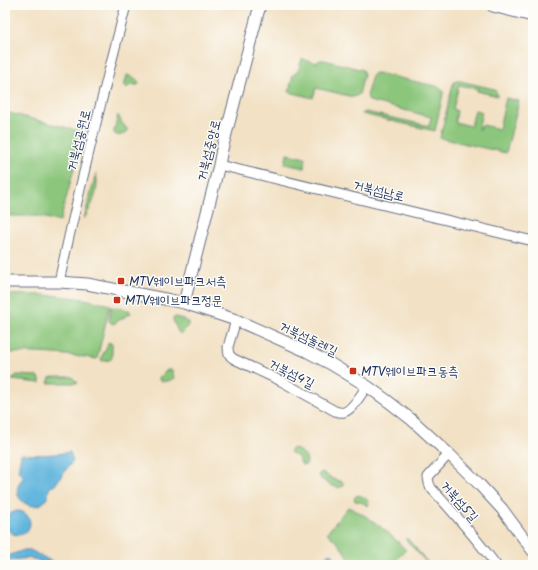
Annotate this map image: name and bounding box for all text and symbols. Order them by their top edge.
street label: 거북섬공원로 [62,107,97,173]
street label: 거북섬중앙로 [192,117,227,183]
street label: 거북섬남로 [351,175,407,208]
place label: MTV웨이브파크서측 [129,272,226,293]
marker: MTV웨이브파크서측 [116,276,126,286]
place label: MTV웨이브파크정문 [125,291,222,312]
marker: MTV웨이브파크정문 [112,295,122,305]
street label: 거북섬둘레길 [276,316,341,363]
street label: 거북섬4길 [265,354,318,395]
place label: MTV웨이브파크동측 [361,362,458,383]
marker: MTV웨이브파크동측 [348,366,358,376]
street label: 거북섬5길 [435,477,483,527]

